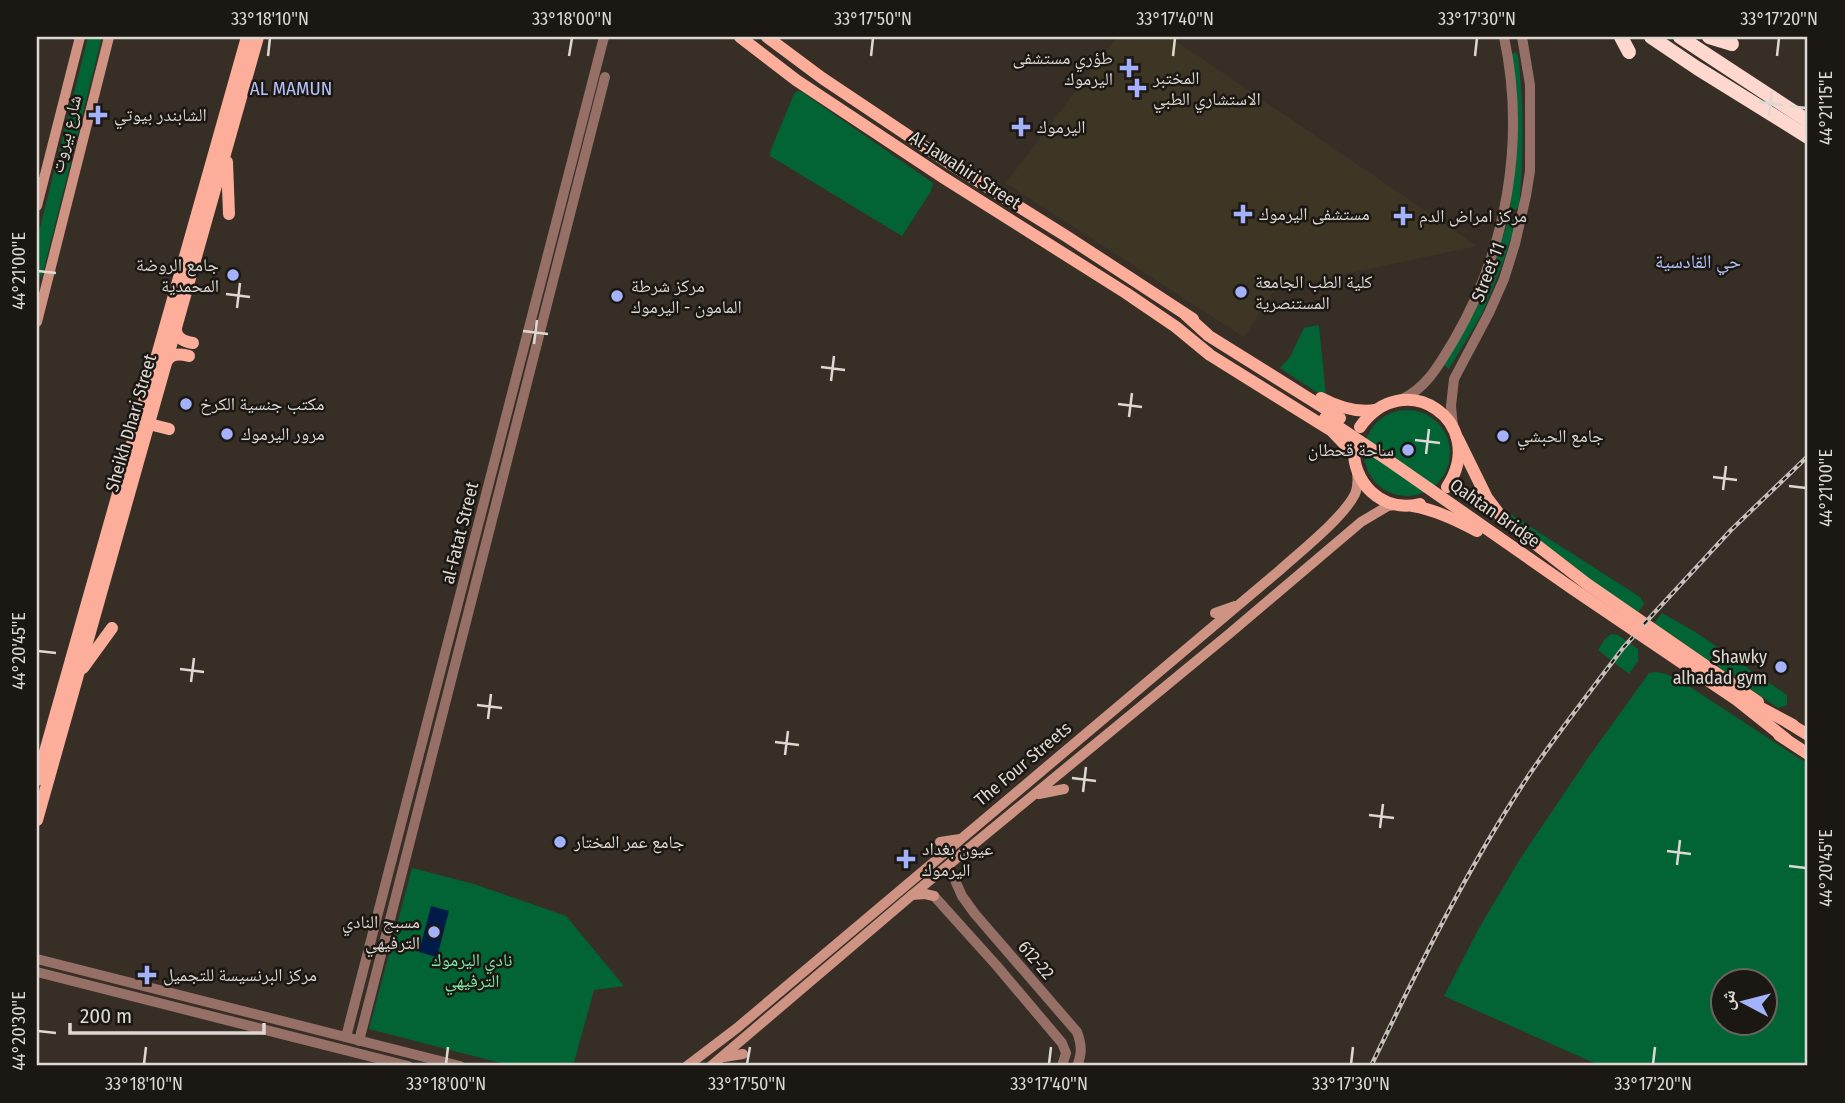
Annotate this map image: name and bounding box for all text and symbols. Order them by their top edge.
text: 33°18'10"N [231,8,309,30]
text: 33°18'00"N [532,8,612,30]
text: 33°17'50"N [834,8,912,30]
text: 33°17'40"N [1136,8,1214,30]
text: 33°17'30"N [1438,8,1516,30]
text: 33°17'20"N [1740,8,1818,30]
place label: طؤري مستشفى اليرموك [1013,47,1113,90]
marker: طؤري مستشفى اليرموك [1119,58,1139,78]
place label: المختبر الاستشاري الطبي [1152,67,1261,114]
text: 44°21'15"E [1815,71,1837,145]
district label: AL MAMUN [250,77,332,100]
marker: المختبر الاستشاري الطبي [1127,78,1147,98]
street label: شارع بيروت [46,93,86,175]
place label: الشابندر بيوتي [114,104,207,130]
marker: الشابندر بيوتي [88,105,108,125]
place label: اليرموك [1037,116,1086,138]
marker: اليرموك [1011,117,1031,137]
street label: Al-Jawahiri Street [905,126,1025,214]
place label: مستشفى اليرموك [1259,203,1370,225]
marker: مستشفى اليرموك [1233,204,1253,224]
place label: مركز امراض الدم [1419,205,1527,228]
marker: مركز امراض الدم [1393,206,1413,226]
text: 44°21'00"E [8,232,30,310]
street label: Street 11 [1467,239,1509,305]
district label: حي القادسية [1655,250,1741,276]
place label: جامع الروضة المحمدية [136,254,219,297]
marker: جامع الروضة المحمدية [225,267,241,283]
place label: كلية الطب الجامعة المستنصرية [1255,271,1373,314]
place label: مركز شرطة المامون - اليرموك [631,275,742,318]
marker: كلية الطب الجامعة المستنصرية [1233,284,1249,300]
marker: مركز شرطة المامون - اليرموك [609,288,625,304]
street label: Sheikh Dhari Street [101,352,161,494]
place label: مكتب جنسية الكرخ [200,393,324,416]
marker: مكتب جنسية الكرخ [178,396,194,412]
place label: مرور اليرموك [241,423,325,445]
place label: جامع الحبشي [1517,425,1604,451]
marker: مرور اليرموك [219,426,235,442]
marker: جامع الحبشي [1495,428,1511,444]
place label: ساحة قحطان [1308,439,1394,461]
marker: ساحة قحطان [1400,442,1416,458]
text: 44°21'00"E [1815,449,1837,527]
street label: Qahtan Bridge [1446,474,1544,552]
street label: al-Fatat Street [437,480,483,586]
text: 44°20'45"E [8,612,30,690]
place label: Shawky alhadad gym [1673,646,1767,689]
marker: Shawky alhadad gym [1773,659,1789,675]
street label: The Four Streets [970,717,1076,811]
text: 44°20'45"E [1815,829,1837,907]
place label: جامع عمر المختار [573,831,685,854]
marker: جامع عمر المختار [552,834,568,850]
place label: عيون بغداد اليرموك [922,838,993,881]
marker: عيون بغداد اليرموك [896,849,916,869]
place label: مسبح النادي الترفيهي [342,911,420,958]
marker: مسبح النادي الترفيهي [426,924,442,940]
street label: 612-22 [1013,936,1059,984]
park label: نادي اليرموك الترفيهي [432,949,512,996]
place label: مركز البرنسيسة للتجميل [163,964,317,986]
marker: مركز البرنسيسة للتجميل [137,965,157,985]
north arrow [1708,967,1778,1036]
text: ش [1715,989,1740,1011]
text: 44°20'30"E [8,991,30,1071]
scale bar [70,991,264,1035]
text: 200 m [80,1003,132,1029]
text: 33°18'10"N [105,1073,183,1095]
text: 33°18'00"N [406,1073,486,1095]
text: 33°17'50"N [708,1073,786,1095]
text: 33°17'40"N [1010,1073,1088,1095]
text: 33°17'30"N [1312,1073,1390,1095]
text: 33°17'20"N [1614,1073,1692,1095]

